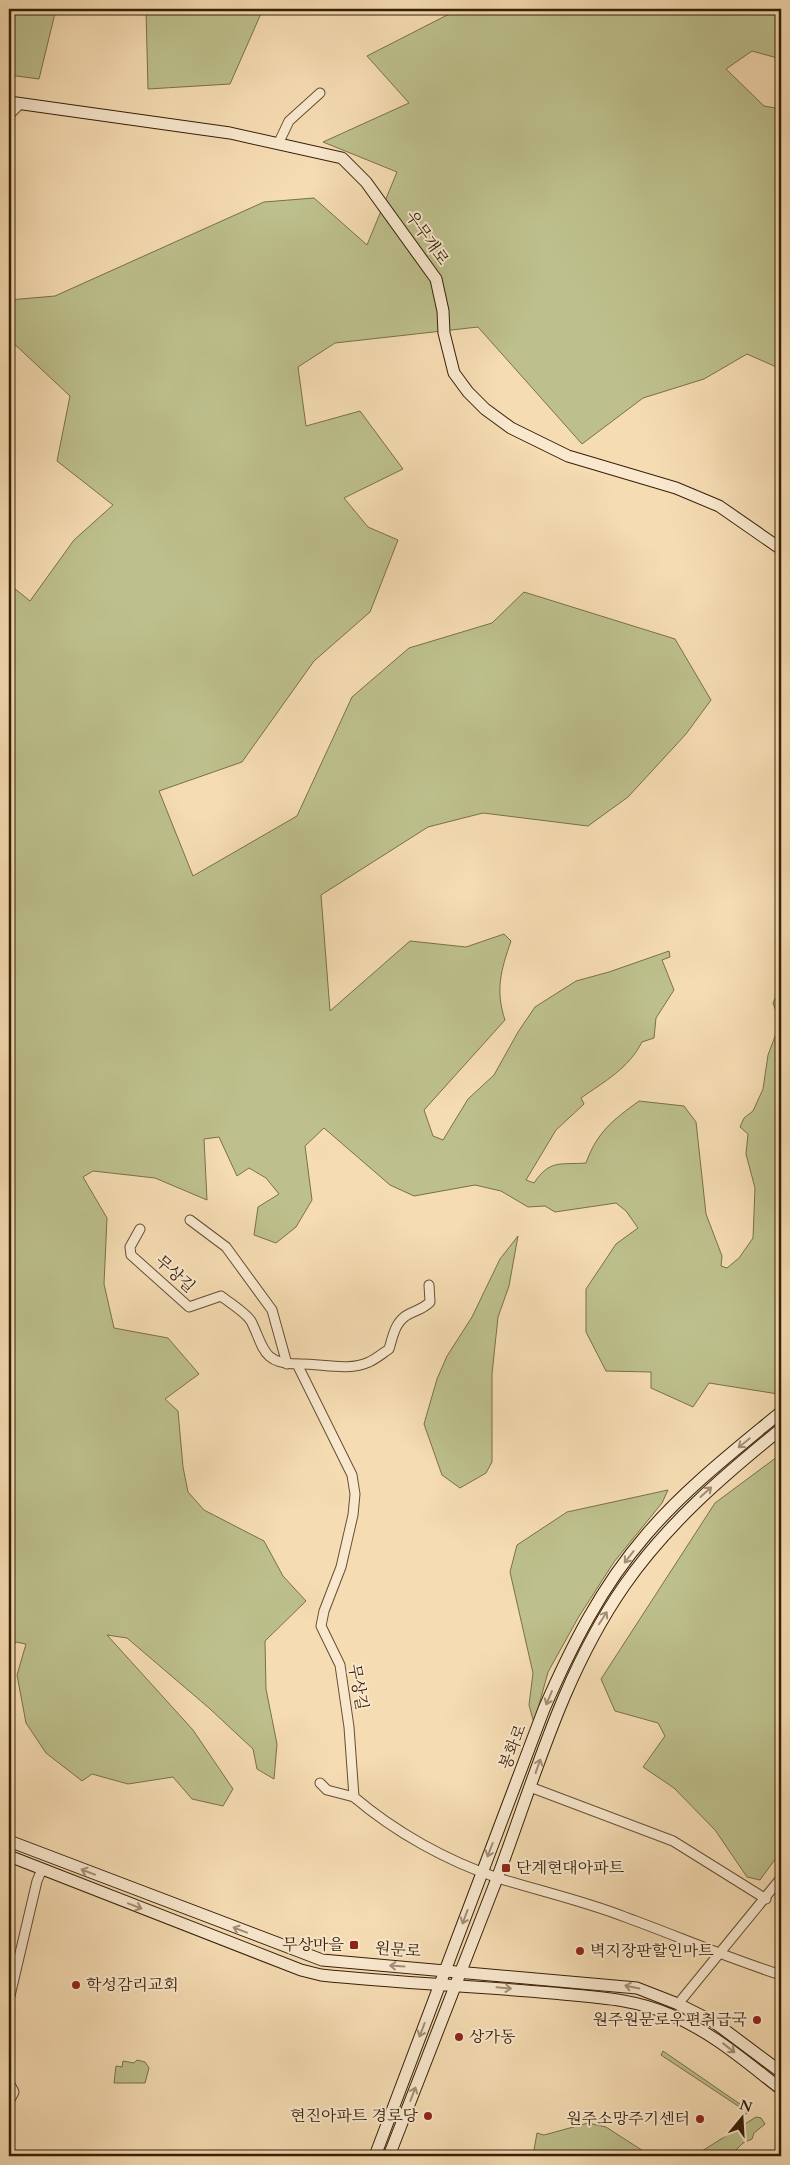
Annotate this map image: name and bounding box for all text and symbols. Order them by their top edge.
street label: 우무개로 [400,206,454,270]
street label: 무상길 [150,1250,200,1298]
one-way arrow [737,1438,750,1449]
one-way arrow [699,1486,712,1498]
one-way arrow [623,1550,634,1563]
one-way arrow [599,1611,609,1625]
street label: 무상길 [343,1662,373,1712]
one-way arrow [543,1690,553,1705]
street label: 봉화로 [494,1721,532,1773]
one-way arrow [534,1758,543,1774]
one-way arrow [485,1842,494,1857]
place label: 단계현대아파트 [516,1857,625,1879]
marker: 단계현대아파트 [500,1862,512,1874]
one-way arrow [81,1867,96,1876]
one-way arrow [127,1902,142,1911]
one-way arrow [459,1910,468,1925]
one-way arrow [232,1925,248,1934]
place label: 무상마을 [282,1934,345,1956]
street label: 원문로 [374,1937,422,1963]
marker: 무상마을 [348,1939,360,1951]
place label: 벽지장판할인마트 [590,1940,714,1962]
marker: 벽지장판할인마트 [574,1945,586,1957]
one-way arrow [389,1962,405,1971]
place label: 학성감리교회 [86,1974,179,1996]
marker: 학성감리교회 [70,1979,82,1991]
one-way arrow [625,1982,641,1992]
one-way arrow [496,1984,512,1993]
place label: 원주원문로우편취급국 [592,2009,748,2031]
marker: 원주원문로우편취급국 [751,2014,763,2026]
one-way arrow [417,2022,426,2037]
place label: 상가동 [469,2026,516,2048]
marker: 상가동 [453,2031,465,2043]
one-way arrow [722,2043,735,2054]
one-way arrow [409,2087,418,2103]
north arrow [718,2092,768,2142]
text: N [737,2095,755,2117]
place label: 현진아파트 경로당 [290,2105,419,2127]
place label: 원주소망주기센터 [566,2108,690,2130]
marker: 현진아파트 경로당 [422,2110,434,2122]
marker: 원주소망주기센터 [694,2113,706,2125]

